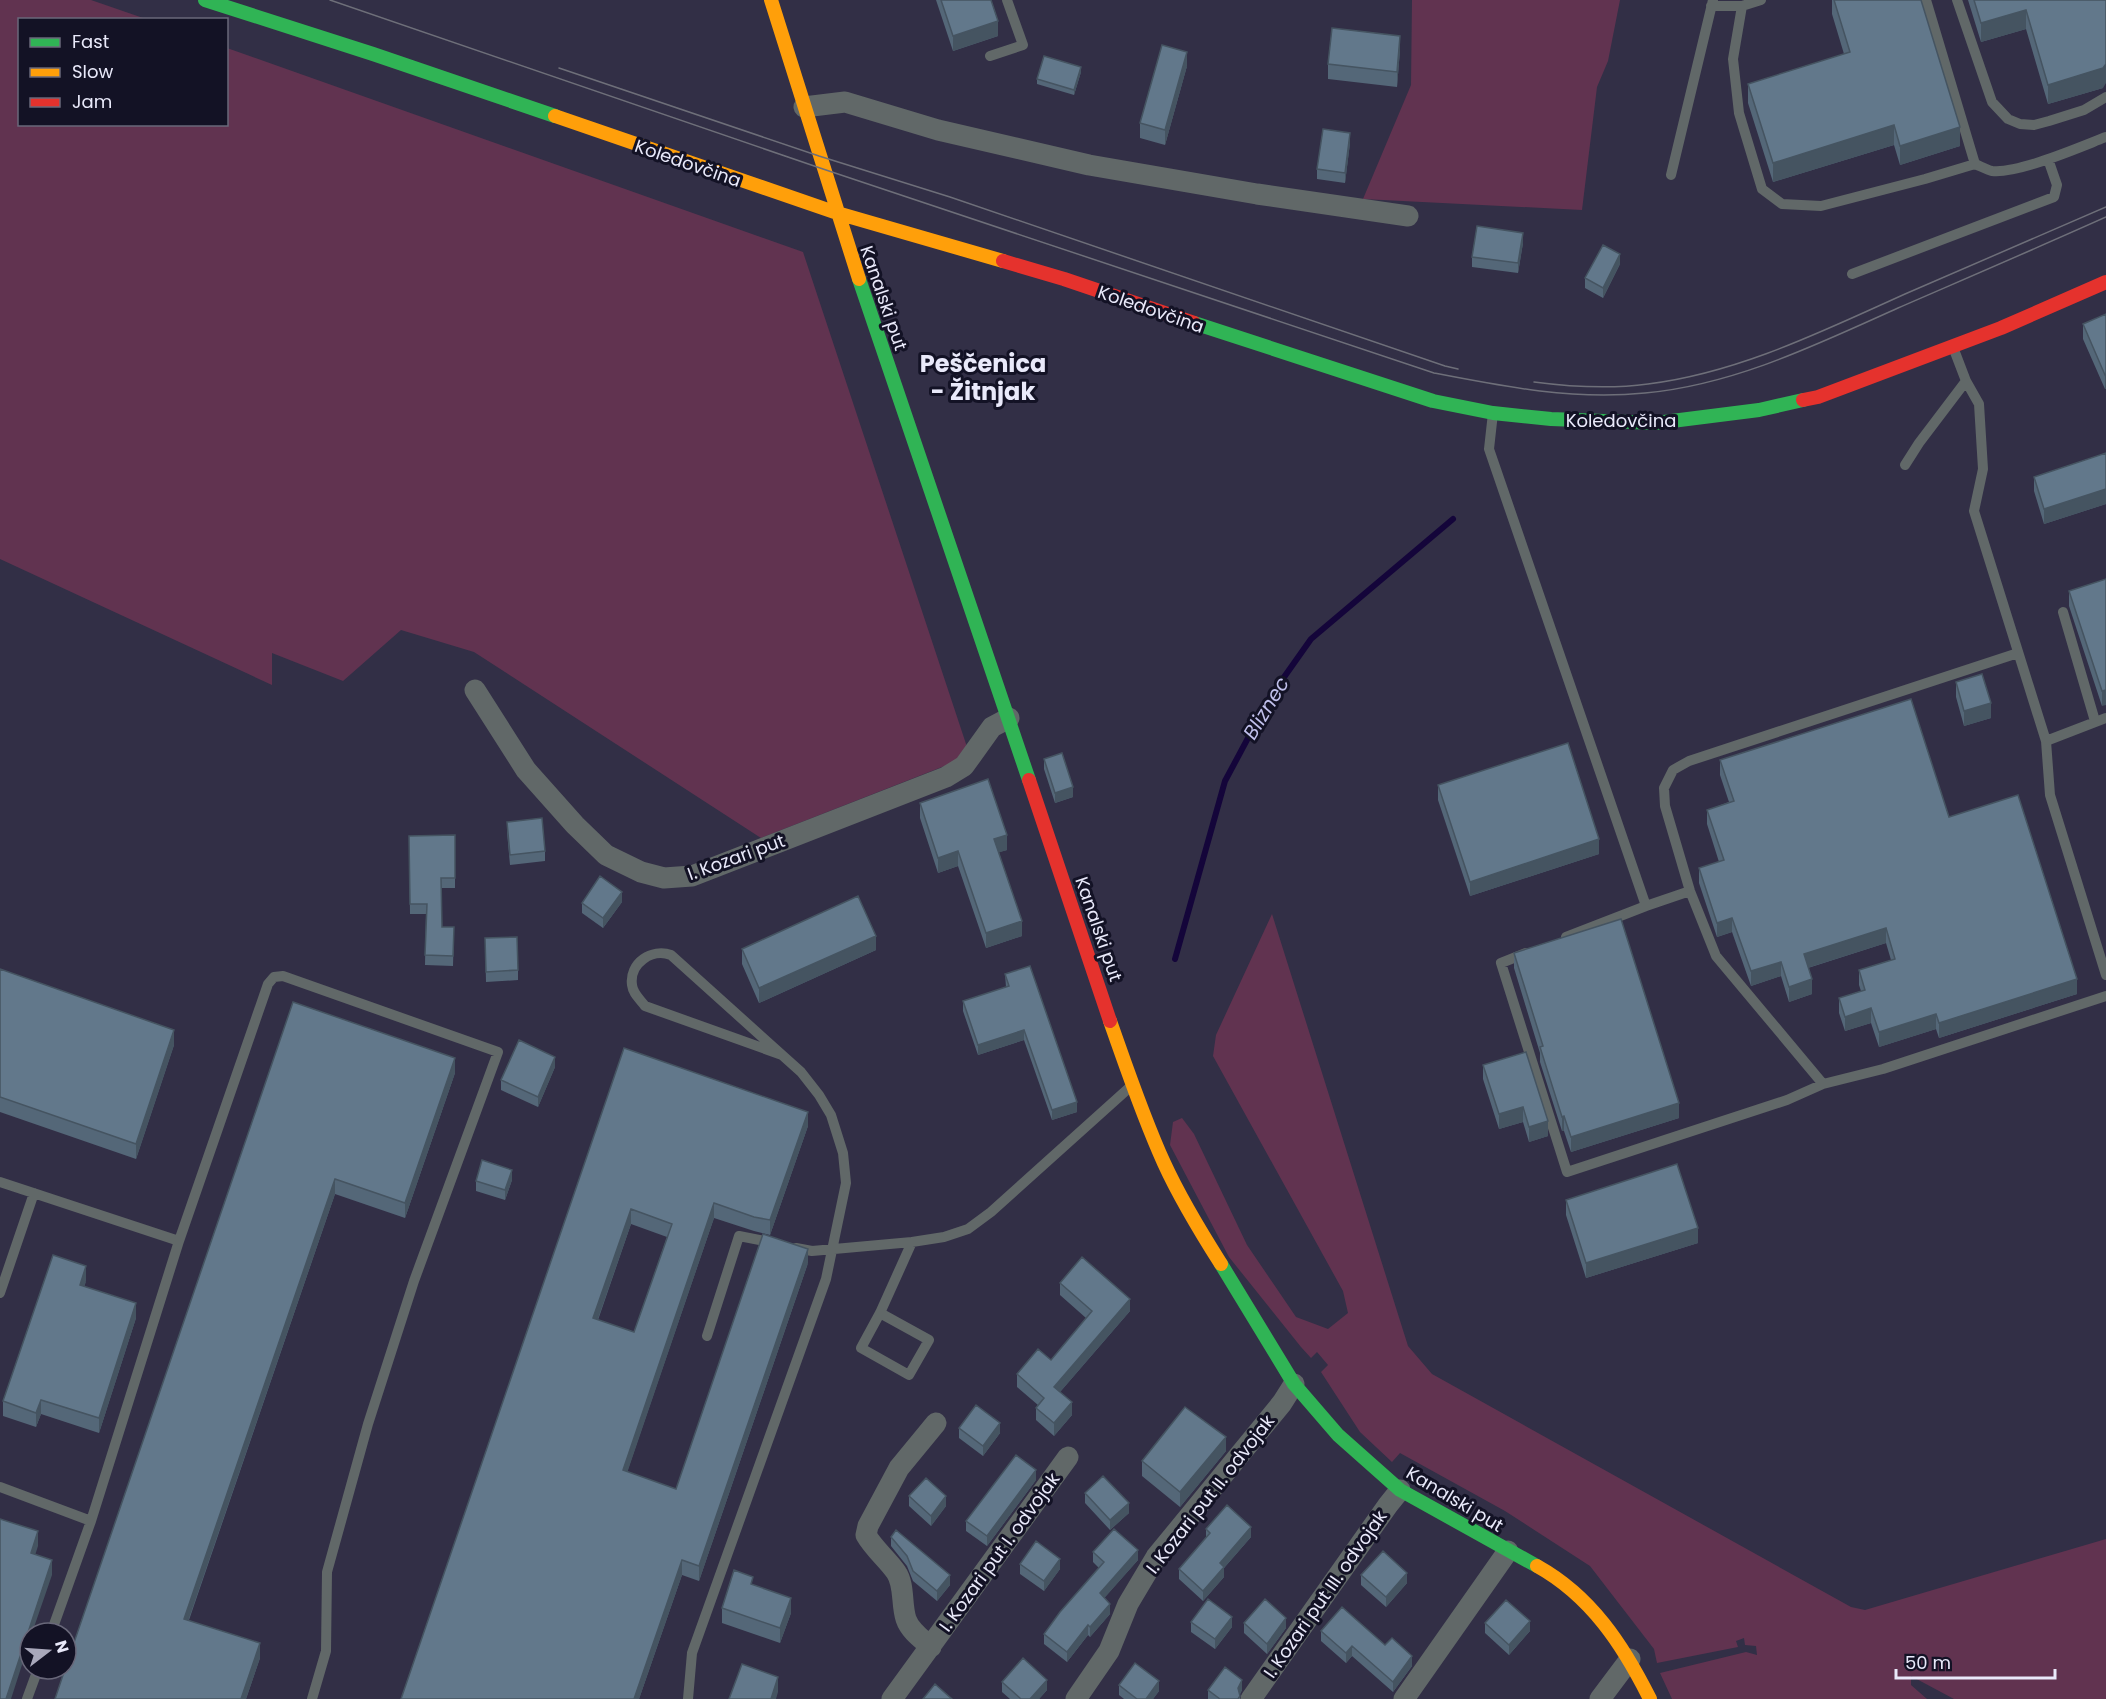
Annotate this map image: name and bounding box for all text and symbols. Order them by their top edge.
legend [18,18,228,126]
text: Fast [72,29,109,54]
text: Slow [72,59,114,84]
text: Jam [72,89,112,114]
street label: Koledovčina [632,133,744,193]
street label: Kanalski put [854,242,914,354]
street label: Koledovčina [1095,279,1207,339]
district label: Peščenica - Žitnjak [920,347,1046,408]
street label: Koledovčina [1566,408,1676,433]
water label: Bliznec [1236,671,1296,745]
street label: I. Kozari put [684,828,788,886]
street label: Kanalski put [1069,873,1129,985]
street label: I. Kozari put II. odvojak [1140,1409,1280,1579]
street label: Kanalski put [1402,1460,1508,1538]
street label: I. Kozari put I. odvojak [933,1467,1066,1637]
street label: I. Kozari put III. odvojak [1257,1504,1393,1683]
north arrow [18,1621,78,1681]
text: N [49,1638,75,1656]
scale bar [1896,1642,2055,1680]
text: 50 m [1905,1650,1951,1675]

